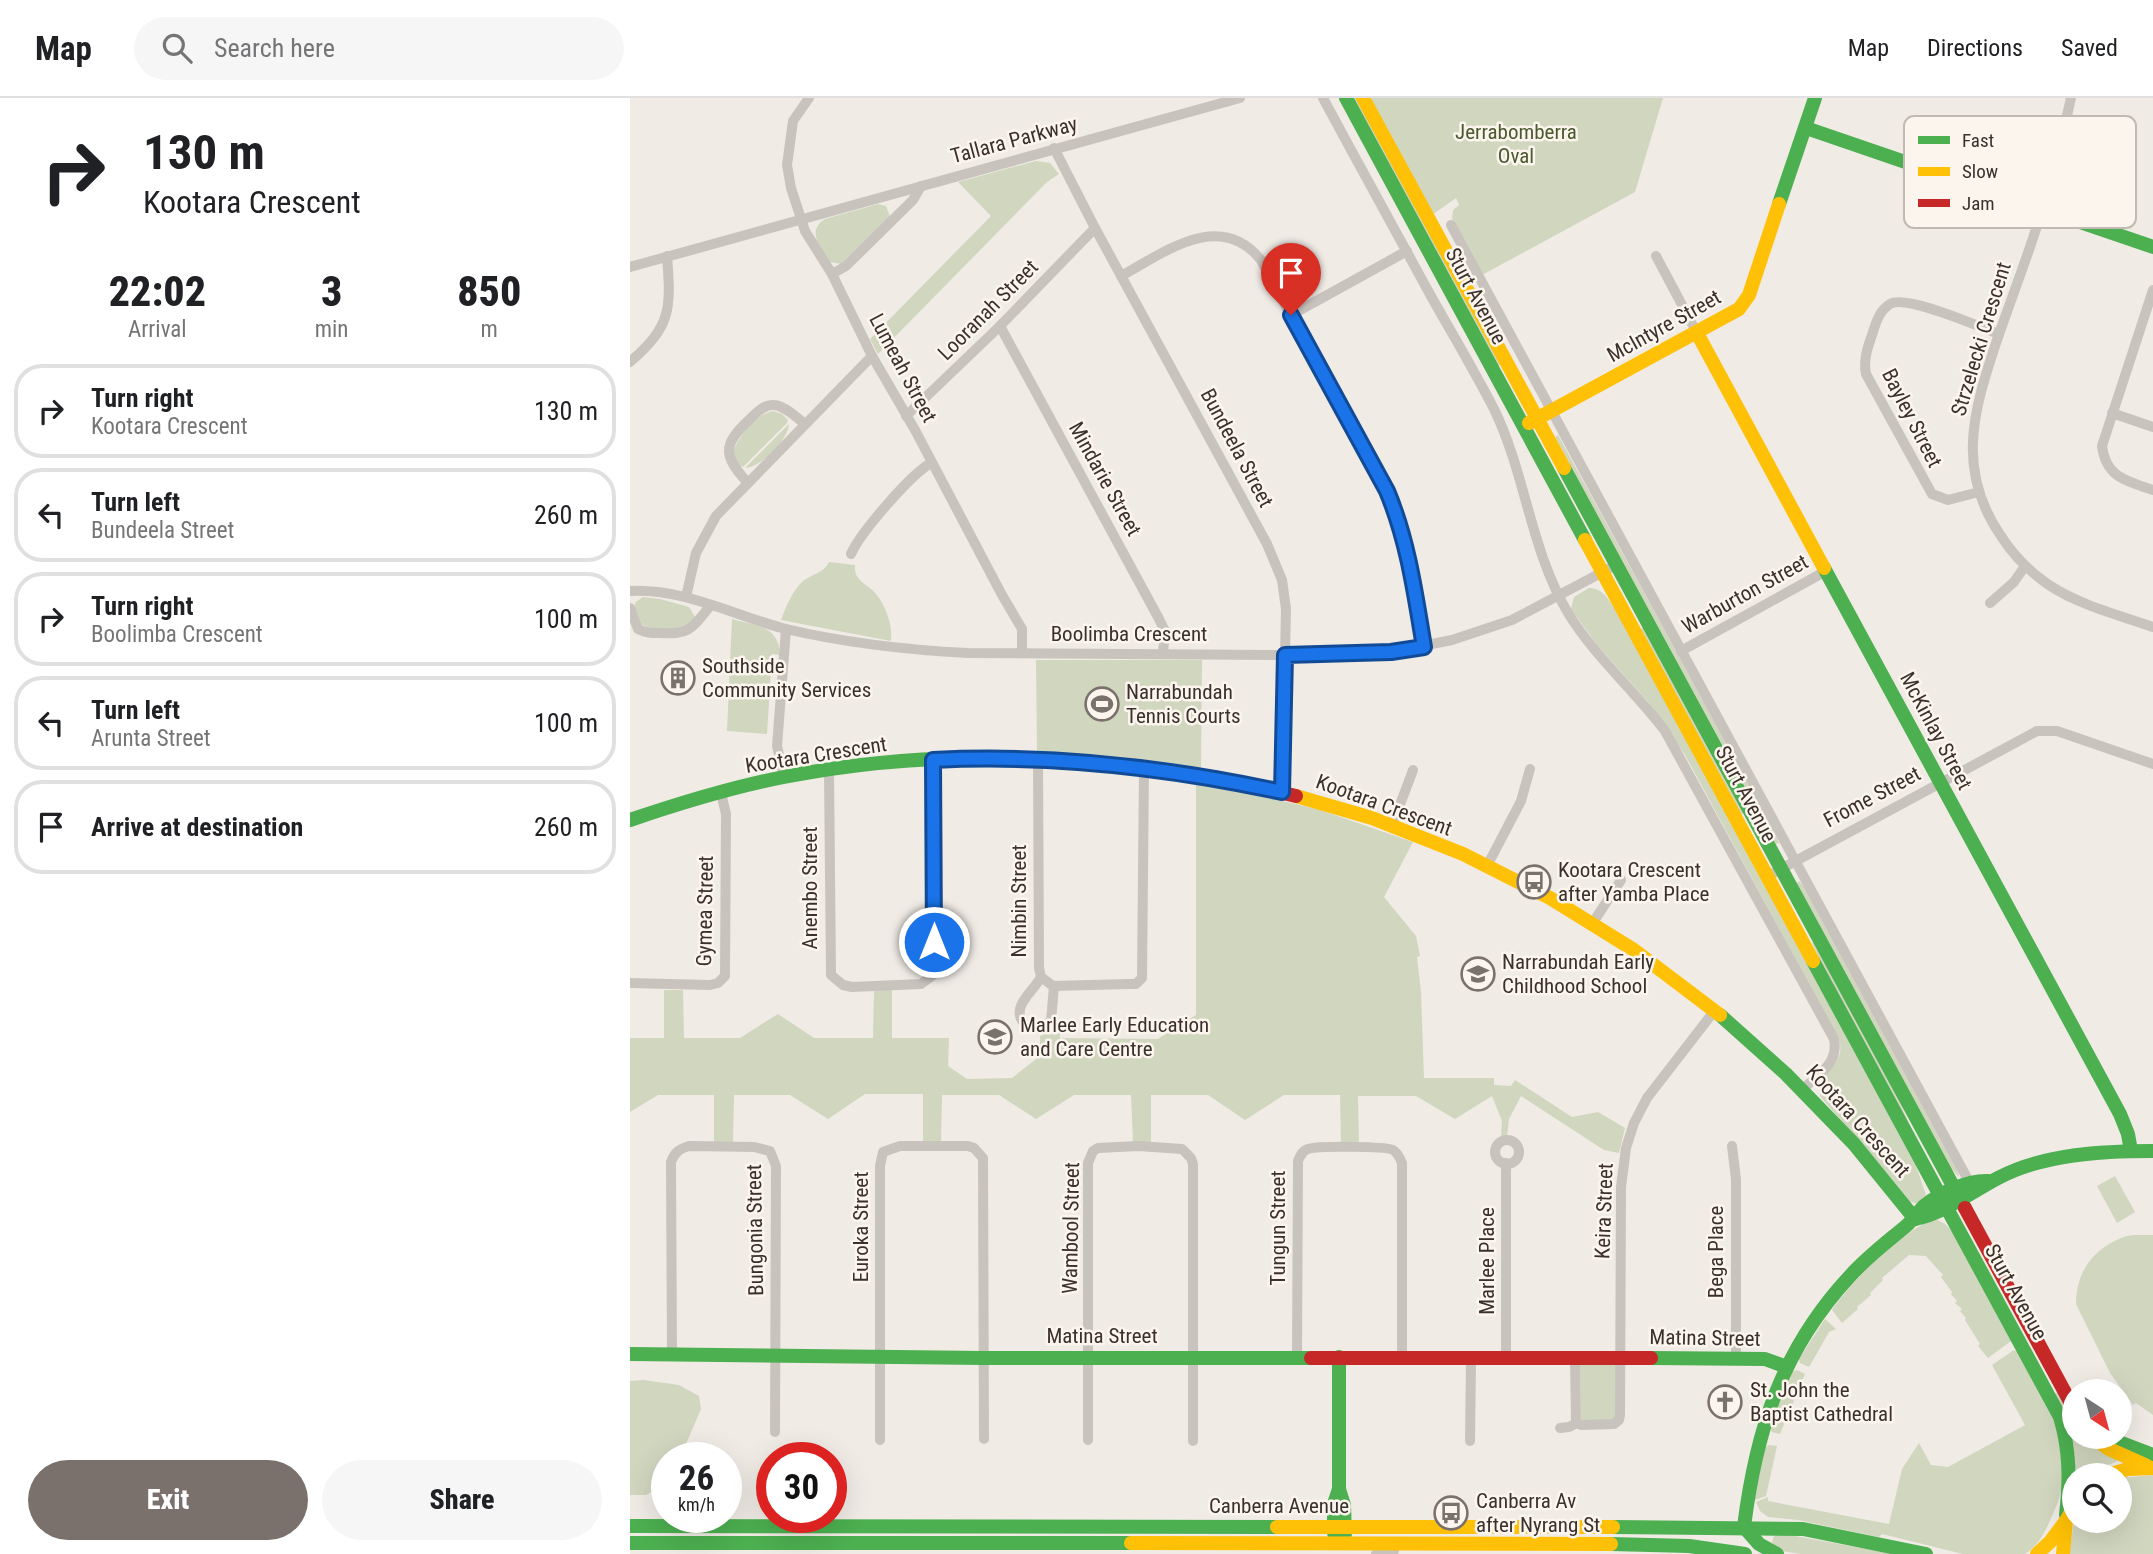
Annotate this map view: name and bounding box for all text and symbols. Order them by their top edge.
search box [134,17,624,80]
text: Map [35,29,92,68]
icon: search [158,29,196,67]
text: Search here [214,33,335,63]
text: Map [1848,34,1889,62]
text: Directions [1927,34,2023,62]
text: Saved [2061,34,2118,62]
street label: Tallara Parkway [948,112,1080,168]
legend [1904,116,2136,228]
park label: Jerrabomberra Oval [1455,120,1577,168]
text: 130 m [143,124,265,181]
icon: right [28,126,119,217]
text: Fast [1962,129,1994,152]
text: Slow [1962,160,1998,183]
text: Kootara Crescent [143,183,361,221]
text: Jam [1962,192,1995,215]
pin [1261,243,1321,315]
street label: Sturt Avenue [1441,244,1511,348]
icon: arrive [1272,254,1310,292]
street label: Looranah Street [933,255,1043,365]
street label: Strzelecki Crescent [1946,259,2016,419]
text: 22:02 [109,267,206,316]
text: 3 [321,267,342,316]
text: 850 [457,267,521,316]
street label: McIntyre Street [1603,285,1725,367]
street label: Lumeah Street [864,310,942,426]
text: Arrival [128,316,187,343]
text: min [315,316,348,343]
text: m [481,316,498,343]
street label: Bayley Street [1877,365,1947,471]
text: Turn right [91,383,193,413]
street label: Bundeela Street [1196,385,1278,511]
icon: right [32,392,70,430]
text: 130 m [534,396,598,426]
text: Kootara Crescent [91,413,247,440]
street label: Mindarie Street [1064,418,1146,540]
text: Turn left [91,487,180,517]
icon: left [32,496,70,534]
text: 260 m [534,500,598,530]
text: Bundeela Street [91,517,234,544]
street label: Warburton Street [1678,549,1812,639]
text: Turn right [91,591,193,621]
icon: right [32,600,70,638]
text: 100 m [534,604,598,634]
text: Boolimba Crescent [91,621,263,648]
street label: Boolimba Crescent [1051,622,1207,646]
place label: Southside Community Services [702,654,871,702]
building icon: Southside Community Services [659,659,697,697]
street label: McKinlay Street [1895,668,1977,794]
place label: Narrabundah Tennis Courts [1126,680,1241,728]
sports icon: Narrabundah Tennis Courts [1083,685,1121,723]
text: Turn left [91,695,180,725]
icon: left [32,704,70,742]
text: 100 m [534,708,598,738]
text: Arunta Street [91,725,211,752]
street label: Kootara Crescent [744,732,888,778]
street label: Sturt Avenue [1711,742,1781,846]
street label: Frome Street [1819,761,1925,833]
street label: Kootara Crescent [1313,769,1455,841]
icon: arrive [32,808,70,846]
text: Arrive at destination [91,812,303,842]
text: 260 m [534,812,598,842]
street label: Anembo Street [798,827,822,949]
street label: Nimbin Street [1007,844,1031,958]
street label: Gymea Street [692,855,718,967]
place label: Kootara Crescent after Yamba Place [1558,858,1710,906]
bus stop icon: Kootara Crescent after Yamba Place [1515,863,1553,901]
position arrow [897,905,971,979]
place label: Narrabundah Early Childhood School [1502,950,1654,998]
school or university icon: Narrabundah Early Childhood School [1459,955,1497,993]
place label: Marlee Early Education and Care Centre [1020,1013,1209,1061]
school or university icon: Marlee Early Education and Care Centre [976,1018,1014,1056]
street label: Kootara Crescent [1801,1060,1915,1182]
street label: Wambool Street [1058,1162,1084,1294]
street label: Keira Street [1590,1163,1618,1259]
street label: Bungonia Street [742,1164,768,1296]
street label: Tungun Street [1266,1171,1290,1286]
street label: Euroka Street [849,1172,873,1282]
street label: Bega Place [1704,1206,1728,1298]
street label: Marlee Place [1475,1207,1499,1315]
street label: Sturt Avenue [1980,1240,2052,1344]
street label: Matina Street [1046,1324,1158,1348]
street label: Matina Street [1649,1325,1761,1351]
place label: St. John the Baptist Cathedral [1750,1378,1893,1426]
north arrow [2062,1379,2132,1449]
map controls [2062,1379,2132,1533]
church icon: St. John the Baptist Cathedral [1706,1383,1744,1421]
speed limit sign: 30 [756,1442,847,1533]
text: 26 [679,1458,714,1499]
button: Exit [28,1460,308,1540]
button: Share [322,1460,602,1540]
button: search [2062,1463,2132,1533]
place label: Canberra Av after Nyrang St [1476,1489,1600,1537]
text: km/h [678,1494,715,1515]
street label: Canberra Avenue [1209,1494,1349,1518]
bus stop icon: Canberra Av after Nyrang St [1432,1494,1470,1532]

